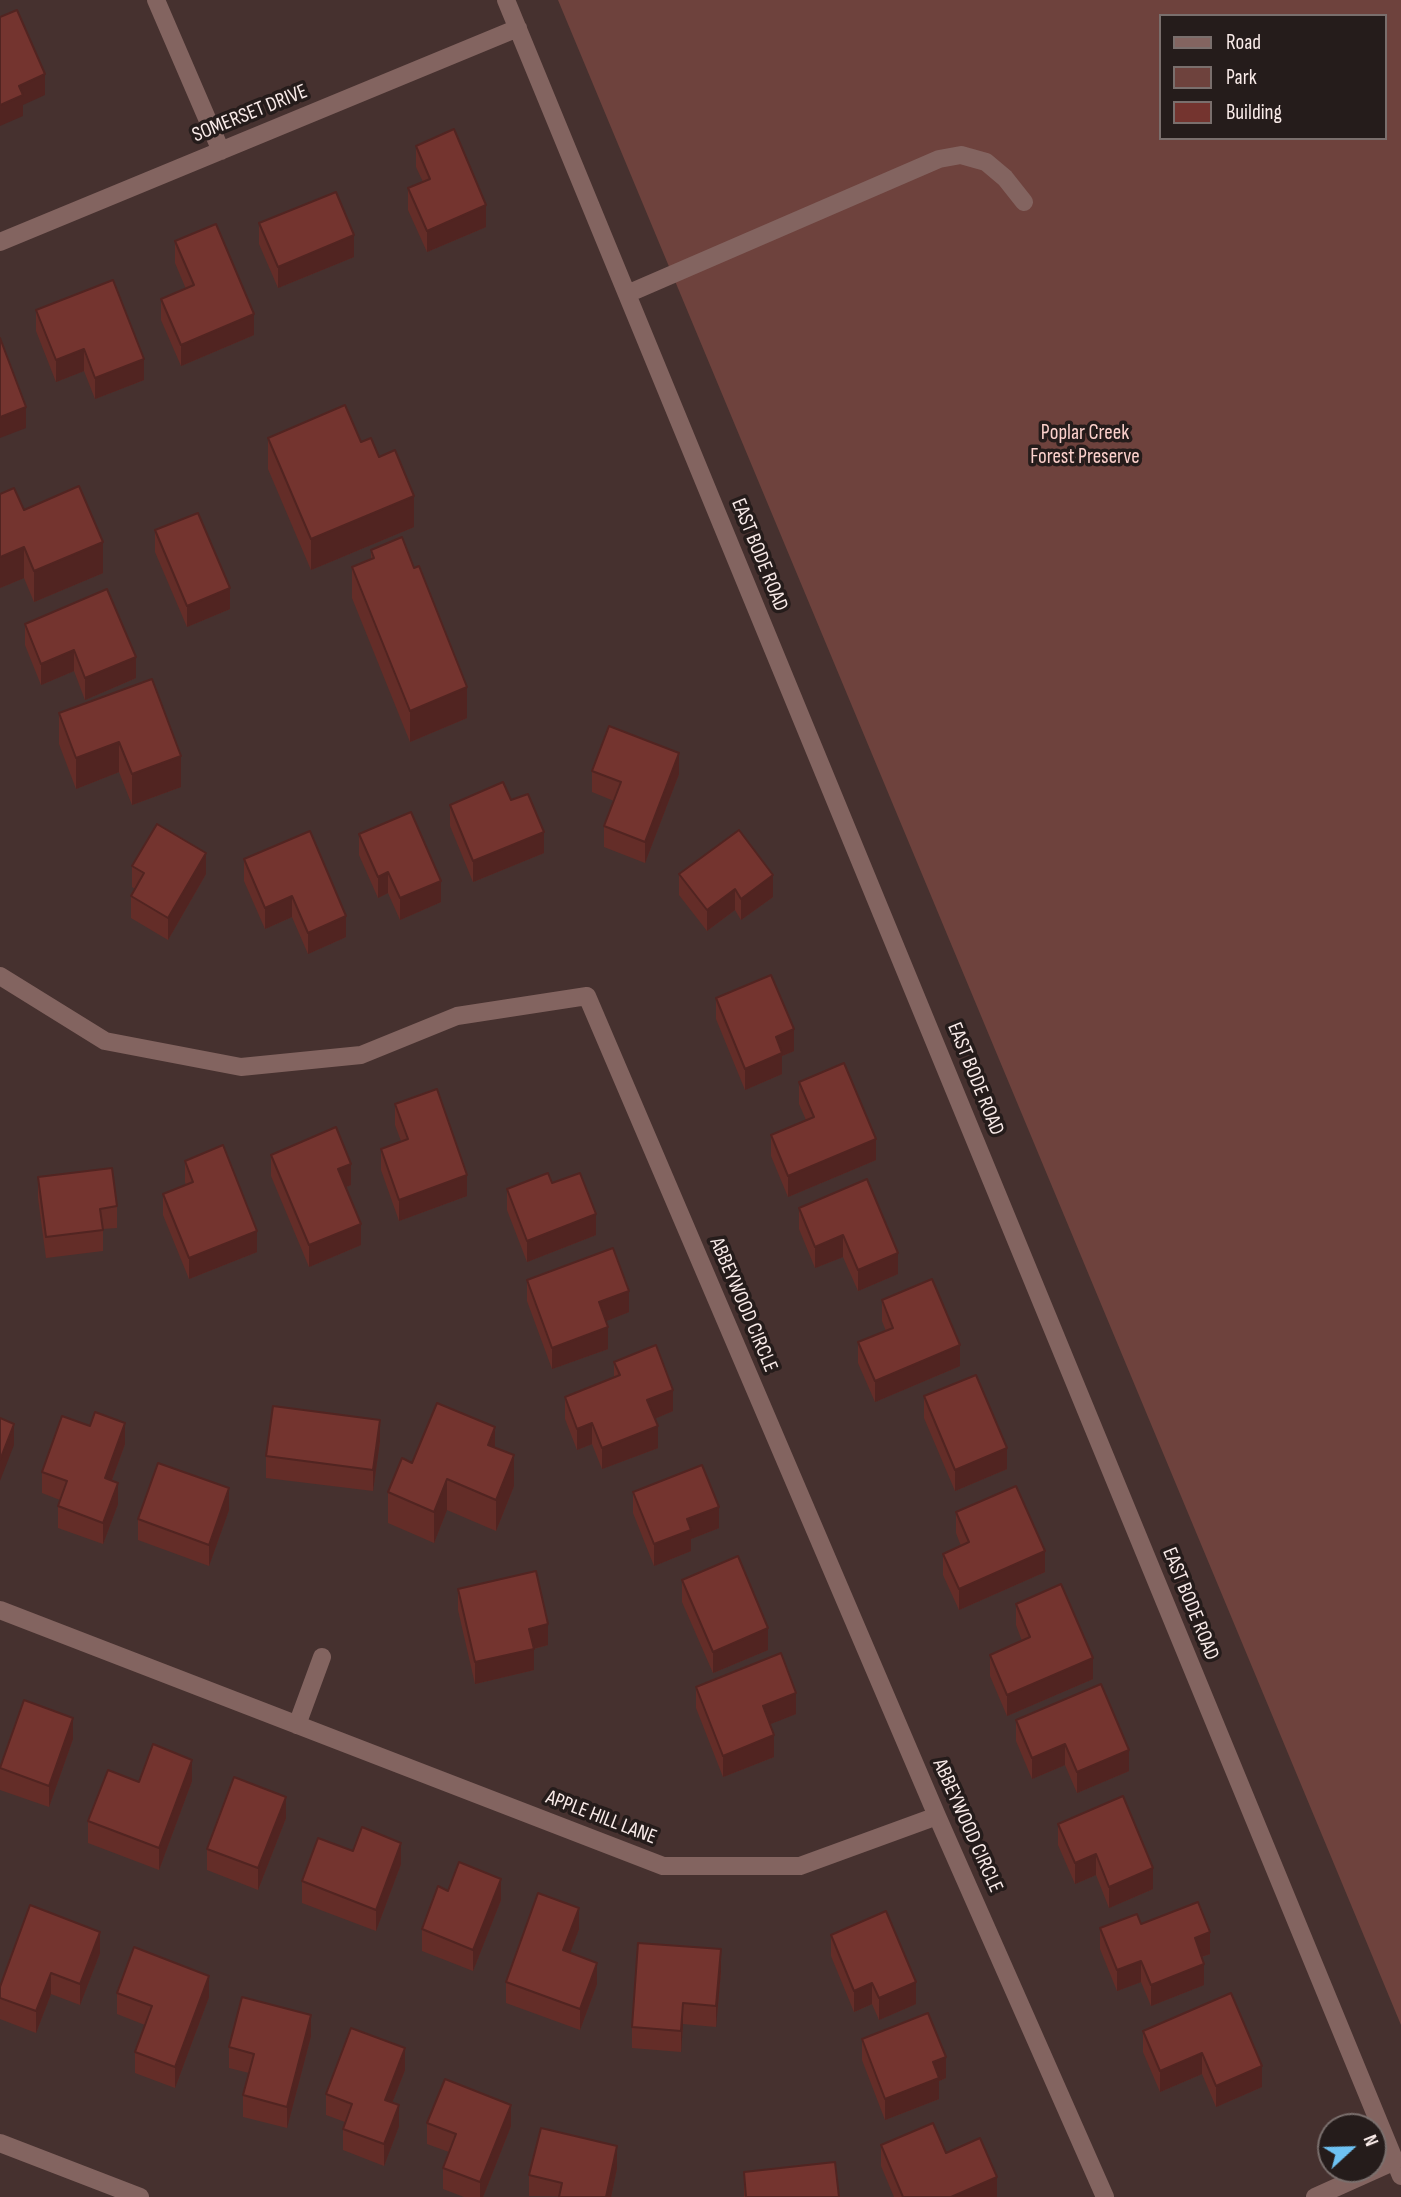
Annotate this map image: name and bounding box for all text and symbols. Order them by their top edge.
legend [1160,14,1387,140]
text: Road [1226,30,1261,55]
text: Park [1226,65,1257,90]
street label: SOMERSET DRIVE [189,79,311,149]
text: Building [1226,100,1282,125]
park label: Poplar Creek Forest Preserve [1030,421,1140,471]
street label: EAST BODE ROAD [725,495,793,615]
street label: EAST BODE ROAD [941,1019,1009,1139]
street label: ABBEYWOOD CIRCLE [703,1234,783,1376]
street label: EAST BODE ROAD [1156,1544,1224,1664]
street label: ABBEYWOOD CIRCLE [926,1755,1008,1897]
street label: APPLE HILL LANE [542,1785,660,1851]
north arrow [1317,2113,1387,2183]
text: N [1358,2132,1383,2150]

